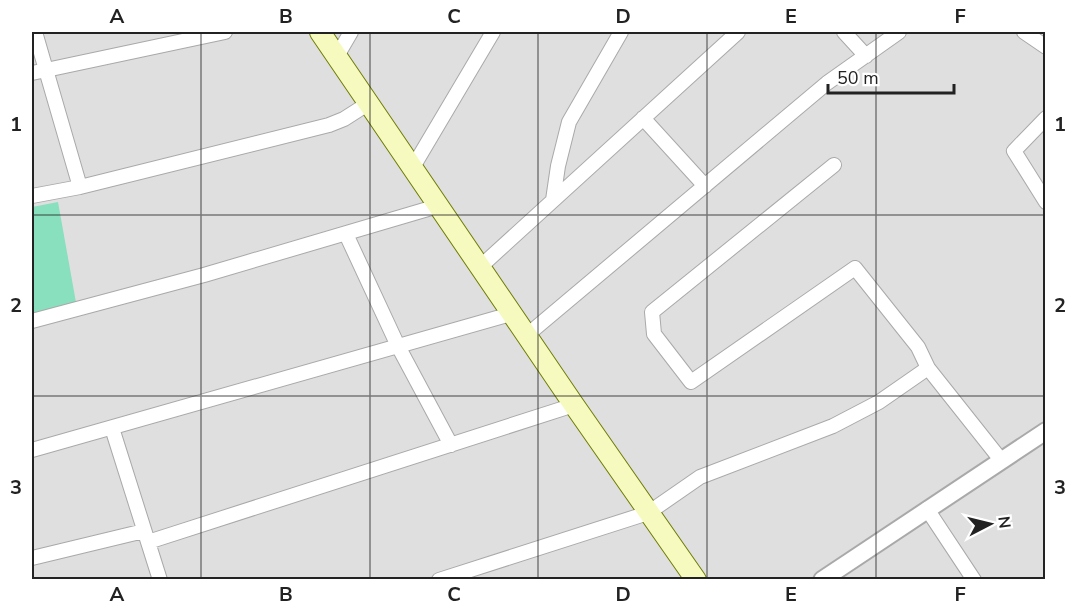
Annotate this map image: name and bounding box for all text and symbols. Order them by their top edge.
text: A [110,3,125,30]
text: B [279,3,293,30]
text: C [447,3,461,30]
text: D [615,3,631,30]
text: E [785,3,797,30]
text: F [954,3,966,30]
scale bar [828,57,954,95]
text: 50 m [837,66,879,90]
text: 1 [10,111,22,138]
text: 1 [1054,111,1066,138]
text: 2 [10,292,22,319]
text: 2 [1054,292,1066,319]
text: 3 [10,474,22,501]
text: 3 [1054,474,1066,501]
north arrow [960,494,1020,554]
text: N [992,515,1016,530]
text: A [110,581,125,608]
text: B [279,581,293,608]
text: C [447,581,461,608]
text: D [615,581,631,608]
text: E [785,581,797,608]
text: F [954,581,966,608]

